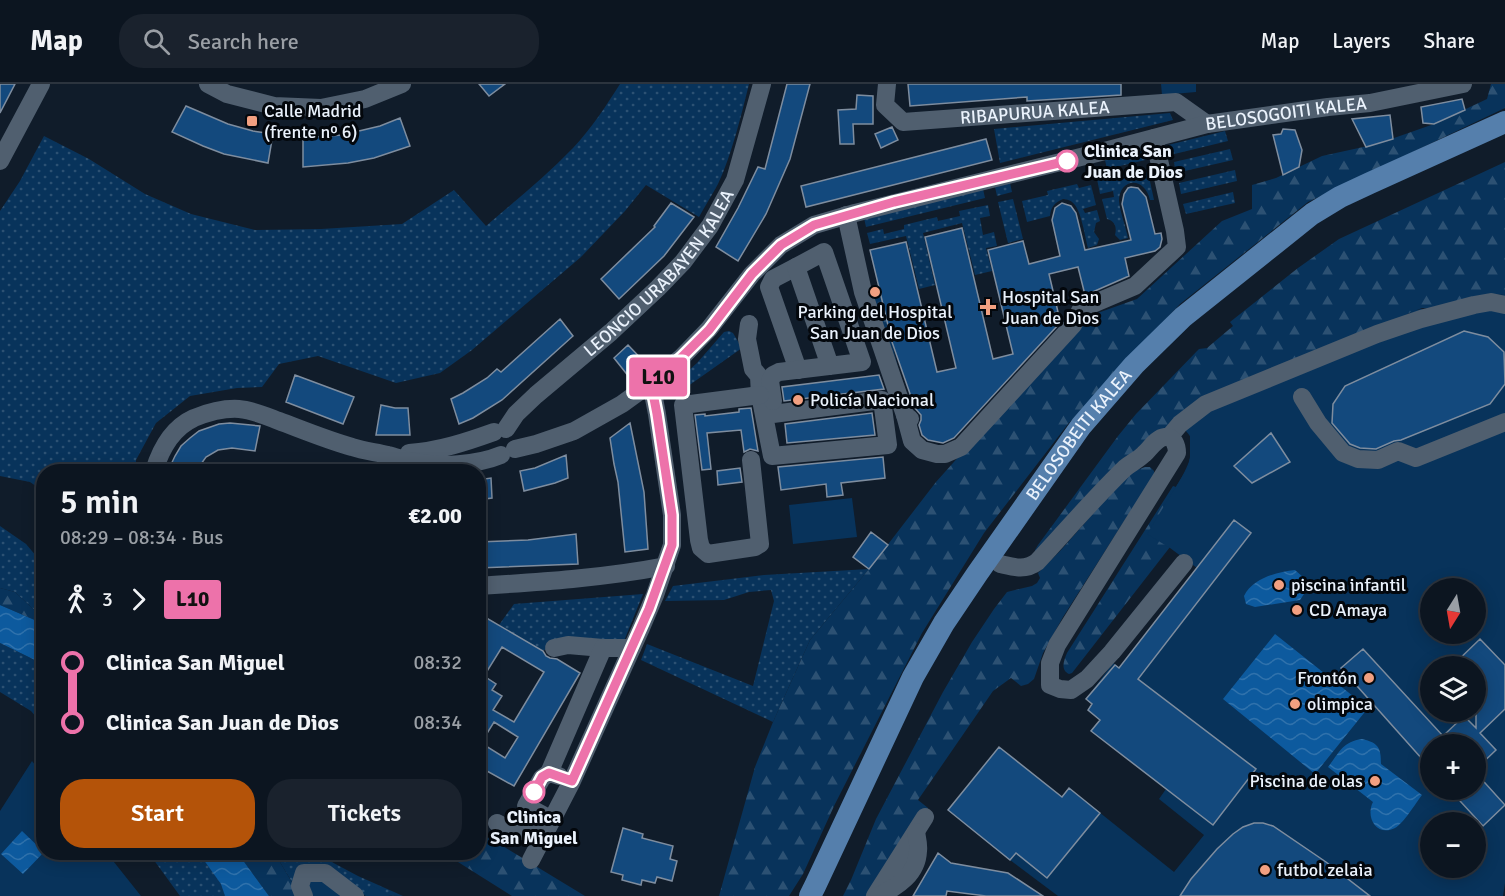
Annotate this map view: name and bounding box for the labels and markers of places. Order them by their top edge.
place label: Calle Madrid (frente nº 6) [264,100,362,143]
marker: Calle Madrid (frente nº 6) [245,114,259,128]
place label: Clinica San Juan de Dios [1084,140,1183,183]
marker: Clinica San Juan de Dios [1056,150,1078,172]
marker: Parking del Hospital San Juan de Dios [868,285,882,299]
place label: Hospital San Juan de Dios [1002,286,1099,329]
marker: Hospital San Juan de Dios [979,298,997,316]
place label: Parking del Hospital San Juan de Dios [798,301,952,344]
place label: Policía Nacional [810,389,934,411]
marker: Policía Nacional [791,393,805,407]
place label: piscina infantil [1291,574,1406,596]
marker: piscina infantil [1272,578,1286,592]
place label: CD Amaya [1309,599,1387,621]
marker: CD Amaya [1290,603,1304,617]
place label: Frontón [1297,667,1357,689]
marker: Frontón [1362,671,1376,685]
place label: olimpica [1307,693,1373,715]
marker: olimpica [1288,697,1302,711]
place label: Piscina de olas [1249,770,1363,792]
marker: Piscina de olas [1368,774,1382,788]
marker: Clinica San Miguel [523,781,545,803]
place label: Clinica San Miguel [490,806,578,849]
place label: futbol zelaia [1277,859,1373,881]
marker: futbol zelaia [1258,863,1272,877]

